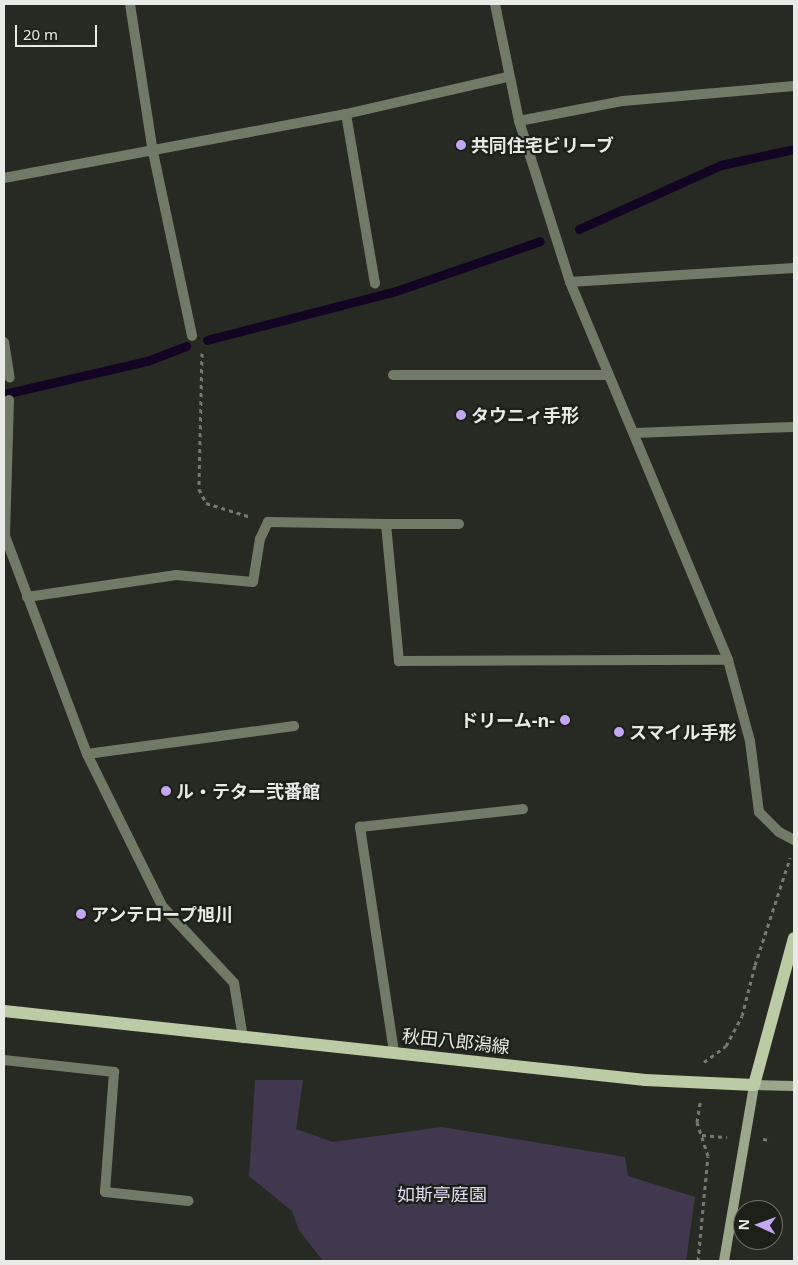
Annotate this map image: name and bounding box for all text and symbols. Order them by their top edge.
scale bar [18,15,100,47]
text: 20 m [23,24,58,44]
place label: 共同住宅ビリーブ [471,134,615,156]
marker: 共同住宅ビリーブ [455,139,467,151]
place label: タウニィ手形 [471,404,579,426]
marker: タウニィ手形 [455,409,467,421]
place label: ドリーム-n- [460,709,555,731]
marker: ドリーム-n- [559,714,571,726]
place label: スマイル手形 [629,721,737,743]
marker: スマイル手形 [613,726,625,738]
place label: ル・テター弐番館 [176,780,320,802]
marker: ル・テター弐番館 [160,785,172,797]
place label: アンテロープ旭川 [91,903,235,925]
marker: アンテロープ旭川 [75,908,87,920]
street label: 秋田八郎潟線 [401,1025,511,1057]
park label: 如斯亭庭園 [397,1183,487,1205]
north arrow [733,1200,783,1250]
text: N [734,1218,753,1231]

